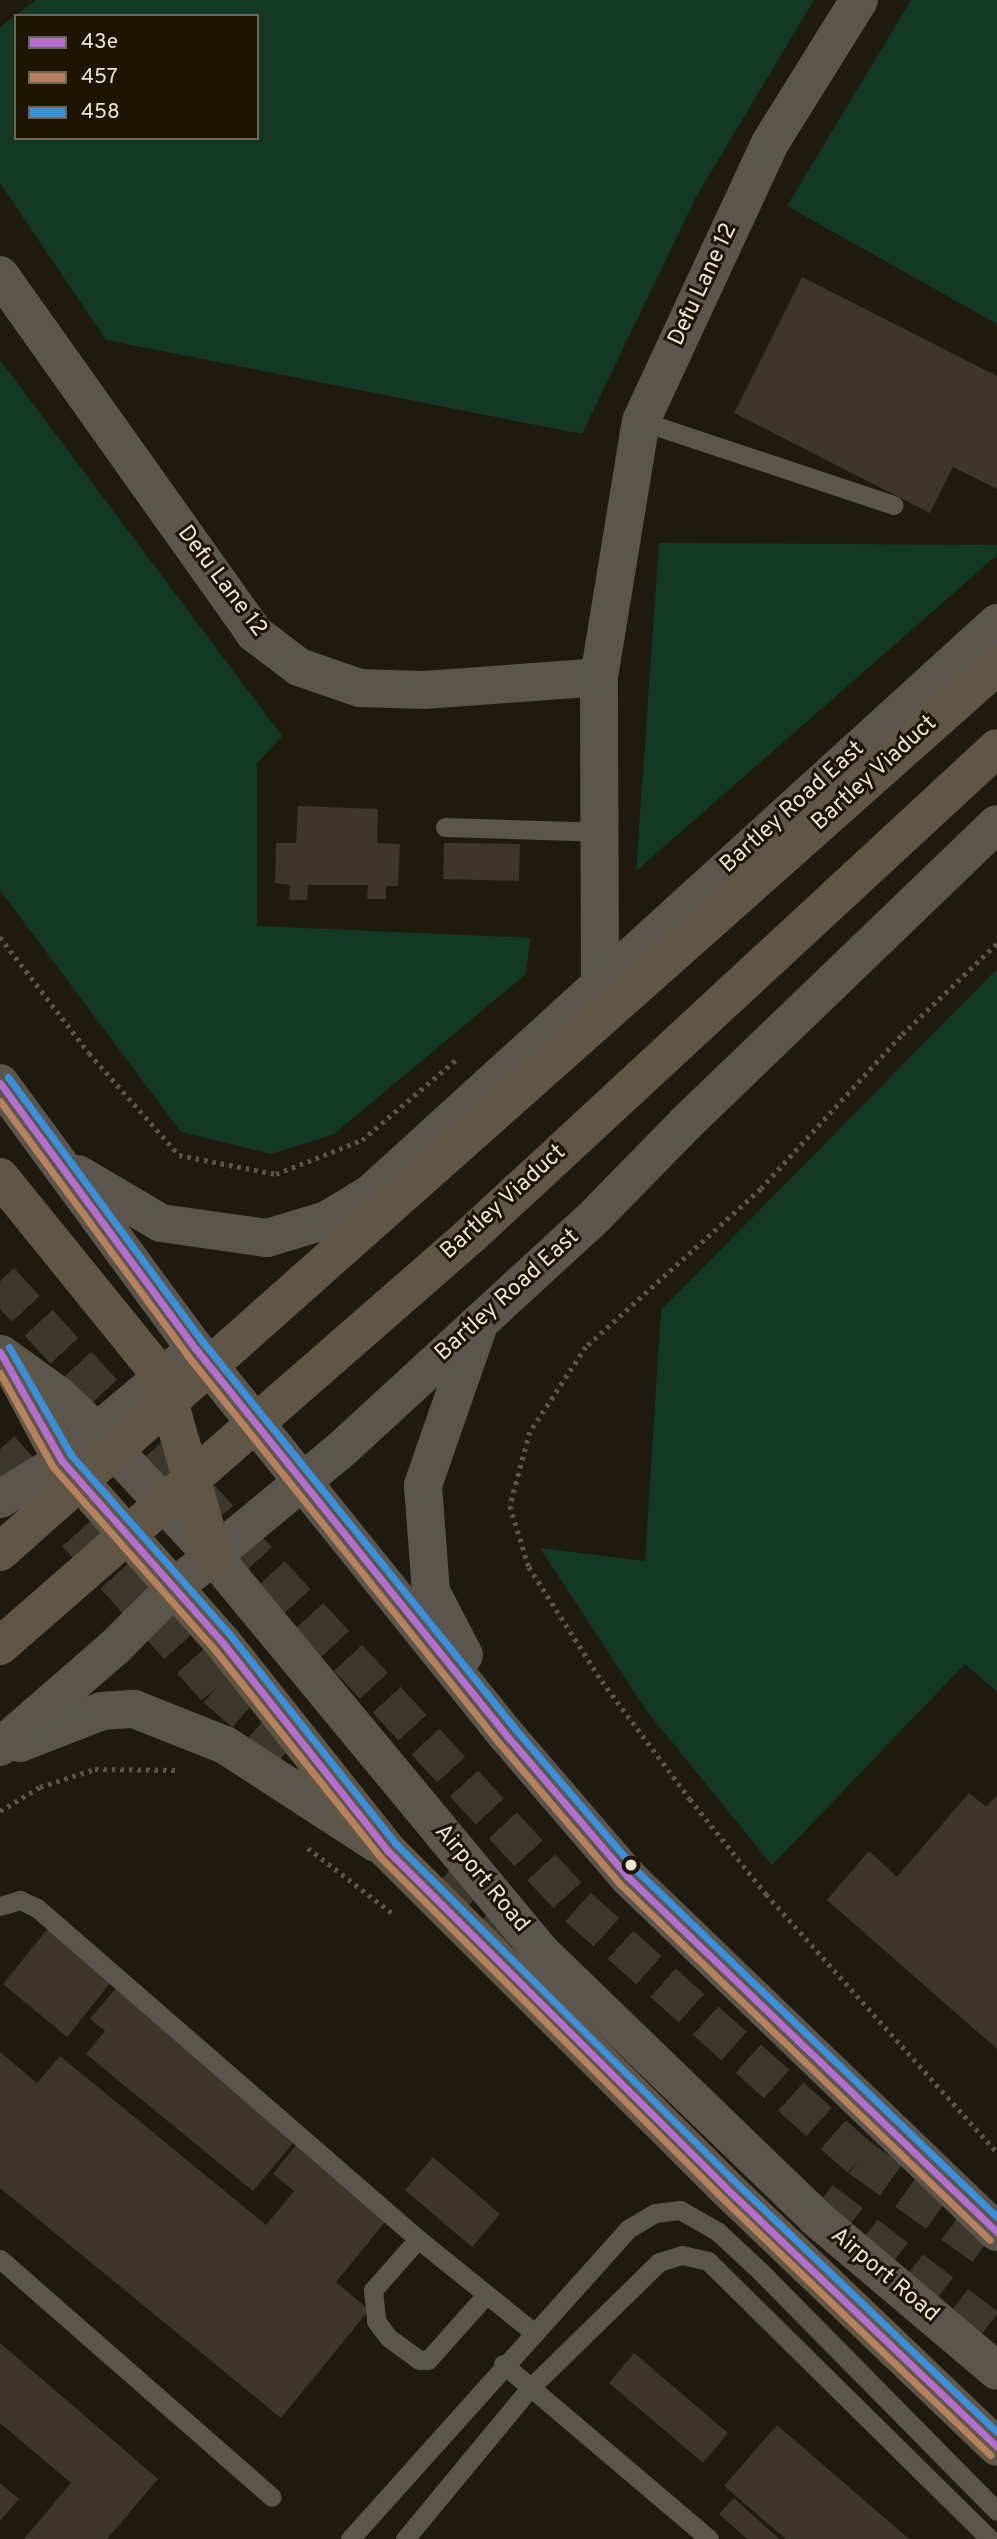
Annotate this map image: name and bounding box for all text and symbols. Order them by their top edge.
legend [14,14,259,140]
text: 43e [81,29,118,56]
text: 457 [81,64,118,91]
text: 458 [81,99,120,126]
street label: Defu Lane 12 [664,219,744,351]
street label: Defu Lane 12 [170,521,272,643]
street label: Bartley Viaduct [806,710,944,838]
street label: Bartley Road East [715,736,871,880]
street label: Bartley Viaduct [435,1139,573,1267]
street label: Bartley Road East [430,1224,586,1368]
street label: Airport Road [428,1819,534,1939]
unlabelled marker [624,1858,638,1872]
street label: Airport Road [824,2223,944,2329]

